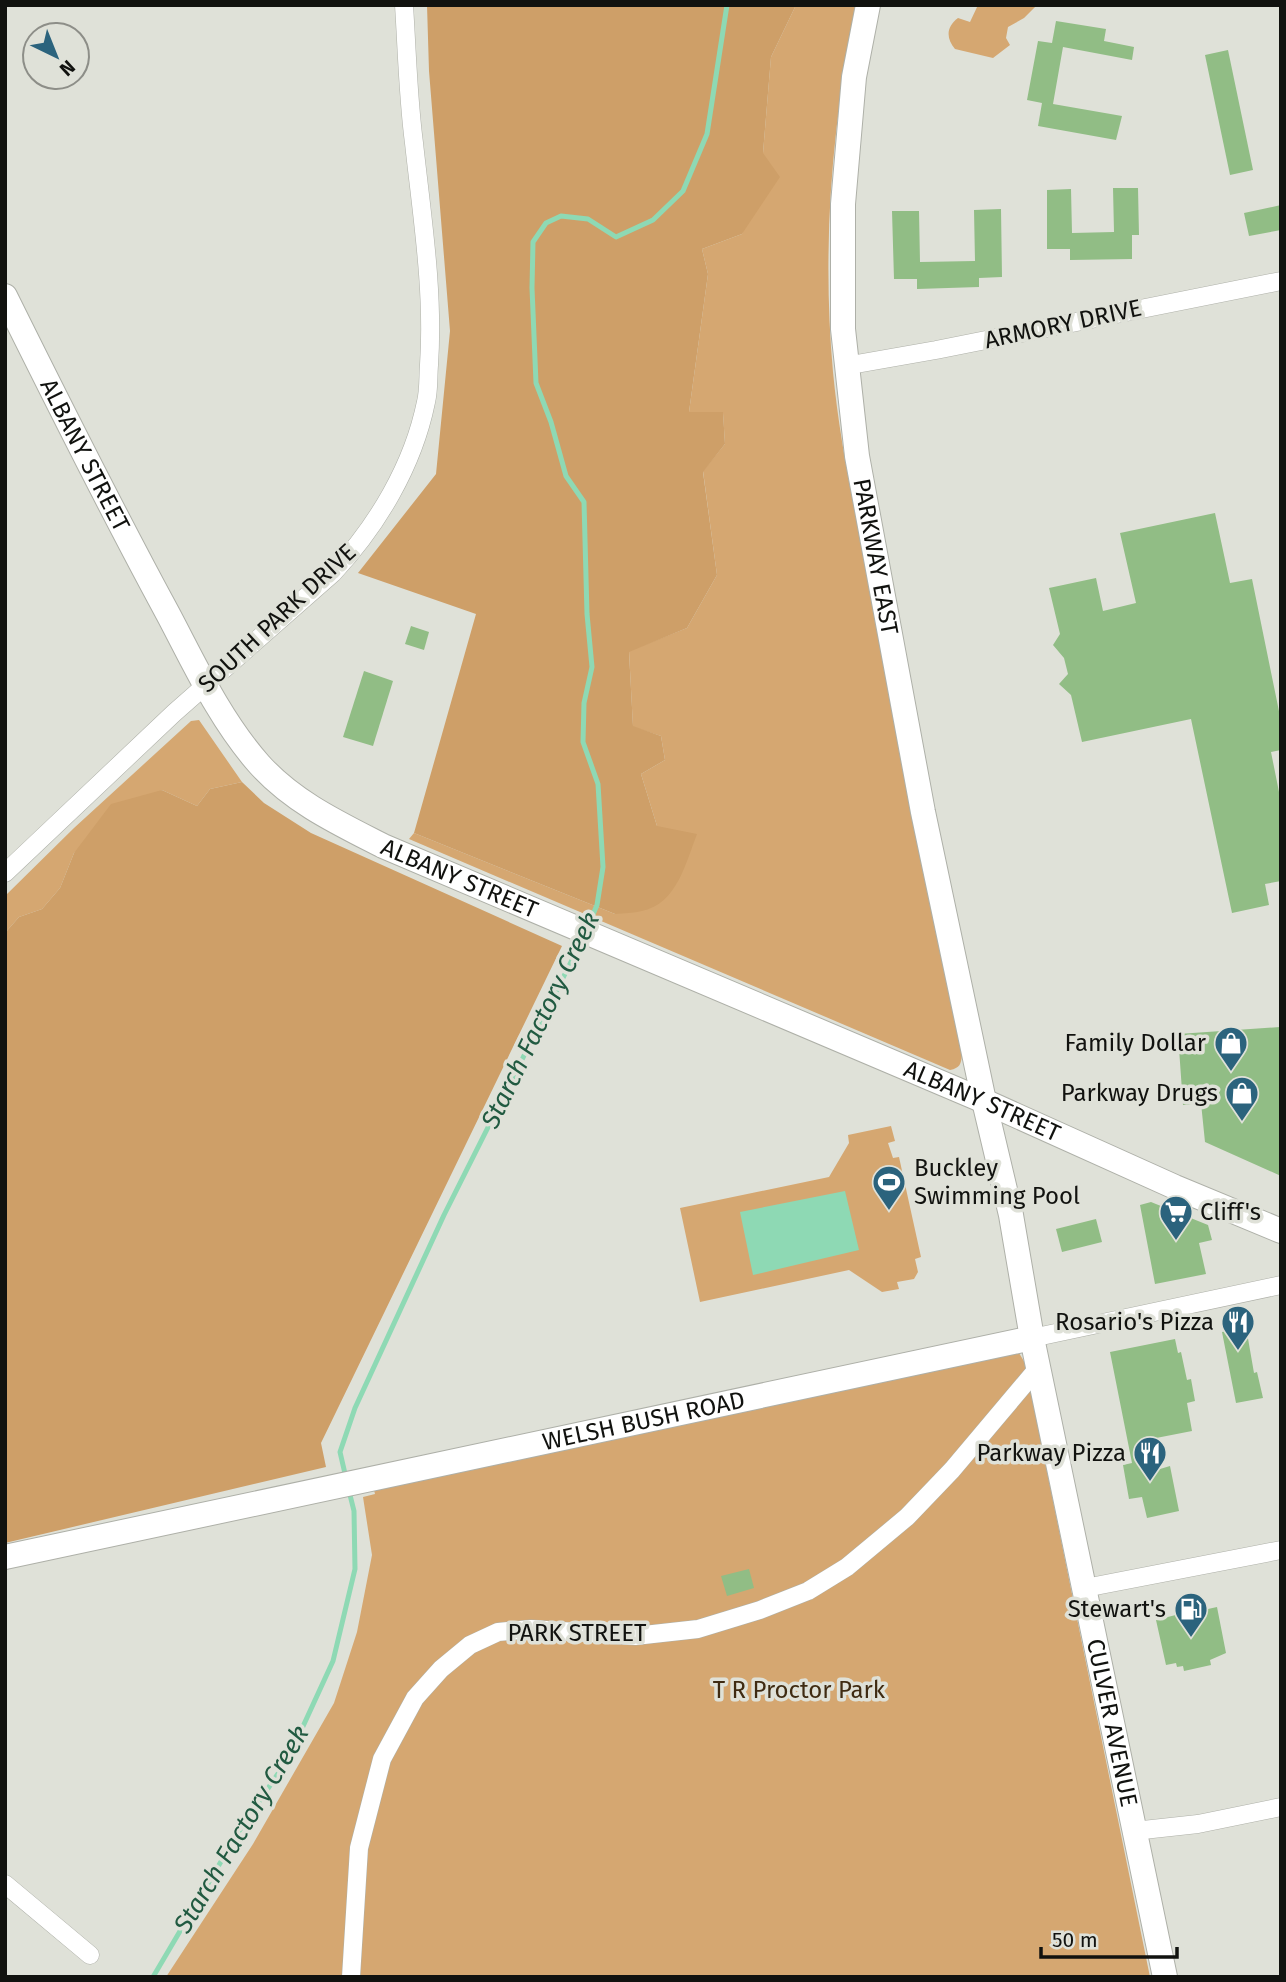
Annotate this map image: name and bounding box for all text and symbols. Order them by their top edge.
north arrow [21,21,91,91]
text: N [55,55,80,81]
street label: ARMORY DRIVE [982,294,1144,354]
street label: ALBANY STREET [34,374,136,537]
street label: PARKWAY EAST [847,476,904,638]
street label: SOUTH PARK DRIVE [192,538,362,698]
street label: ALBANY STREET [377,833,543,924]
water label: Starch Factory Creek [474,907,606,1134]
shop icon: Family Dollar [1212,1024,1250,1073]
place label: Family Dollar [1065,1029,1207,1057]
street label: ALBANY STREET [900,1055,1065,1148]
shop icon: Parkway Drugs [1223,1074,1261,1123]
place label: Parkway Drugs [1061,1079,1218,1107]
place label: Buckley Swimming Pool [914,1154,1080,1210]
sports icon: Buckley Swimming Pool [870,1163,908,1212]
supermarket icon: Cliff's [1157,1193,1195,1242]
place label: Cliff's [1200,1198,1261,1226]
restaurant icon: Rosario's Pizza [1219,1303,1257,1352]
place label: Rosario's Pizza [1055,1308,1214,1336]
street label: WELSH BUSH ROAD [540,1386,747,1456]
restaurant icon: Parkway Pizza [1131,1434,1169,1483]
place label: Parkway Pizza [977,1439,1126,1467]
fuel station icon: Stewart's [1172,1590,1210,1639]
place label: Stewart's [1068,1595,1166,1623]
street label: PARK STREET [508,1619,647,1647]
street label: CULVER AVENUE [1081,1636,1143,1809]
park label: T R Proctor Park [713,1676,886,1704]
water label: Starch Factory Creek [167,1720,316,1940]
scale bar [1041,1916,1178,1960]
text: 50 m [1052,1927,1098,1953]

